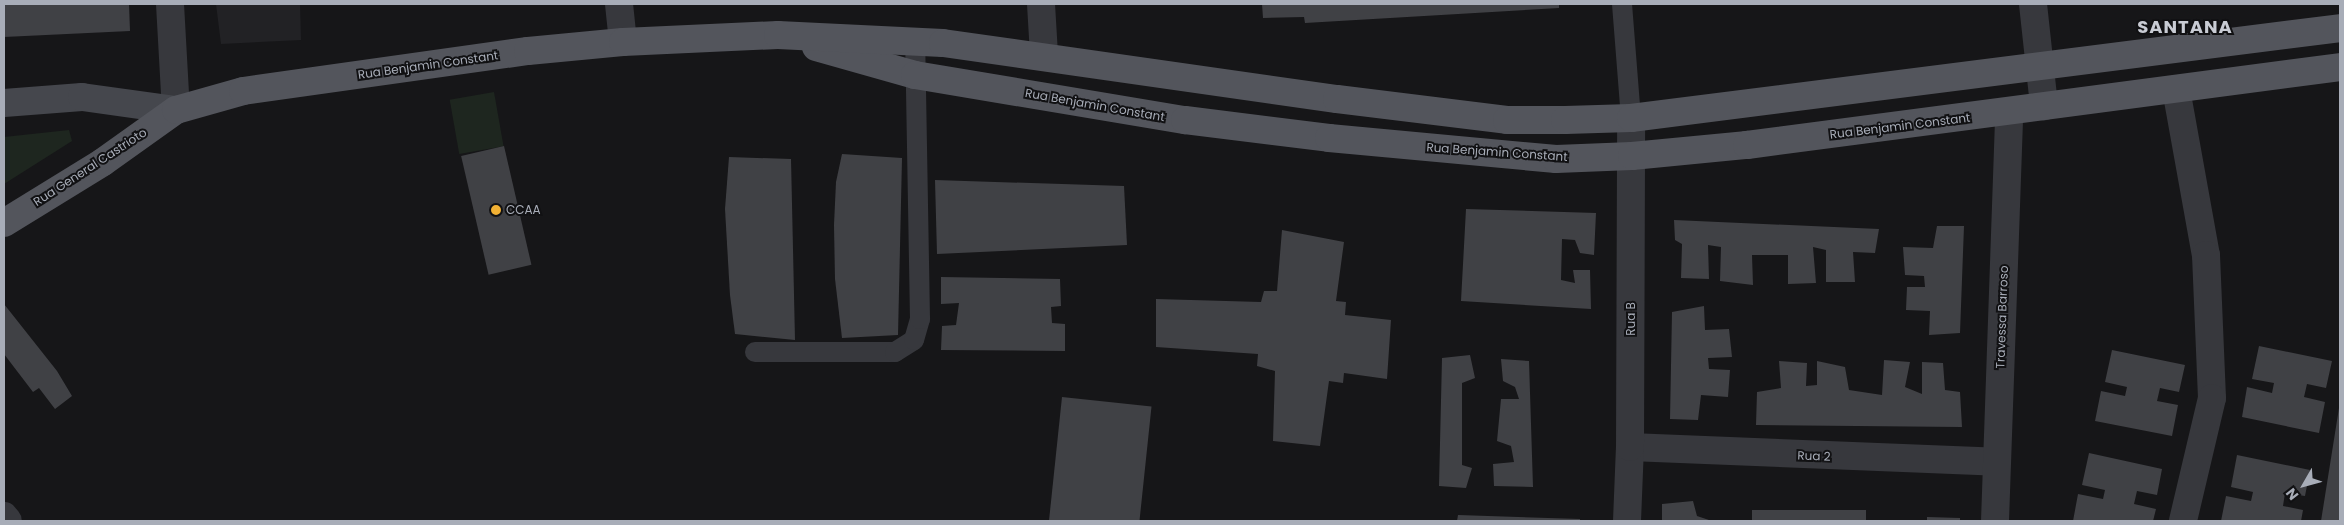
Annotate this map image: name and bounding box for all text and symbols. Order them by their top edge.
district label: SANTANA [2136,16,2234,38]
street label: Rua Benjamin Constant [357,48,499,82]
street label: Rua Benjamin Constant [1024,86,1166,124]
street label: Rua Benjamin Constant [1829,110,1971,142]
street label: Rua General Castrioto [31,125,149,209]
street label: Rua Benjamin Constant [1426,140,1568,164]
place label: CCAA [506,203,541,217]
marker: CCAA [490,204,502,216]
street label: Travessa Barroso [1993,265,2011,369]
street label: Rua B [1624,302,1638,336]
street label: Rua 2 [1797,448,1831,464]
north arrow [2279,460,2329,510]
text: N [2281,484,2303,505]

